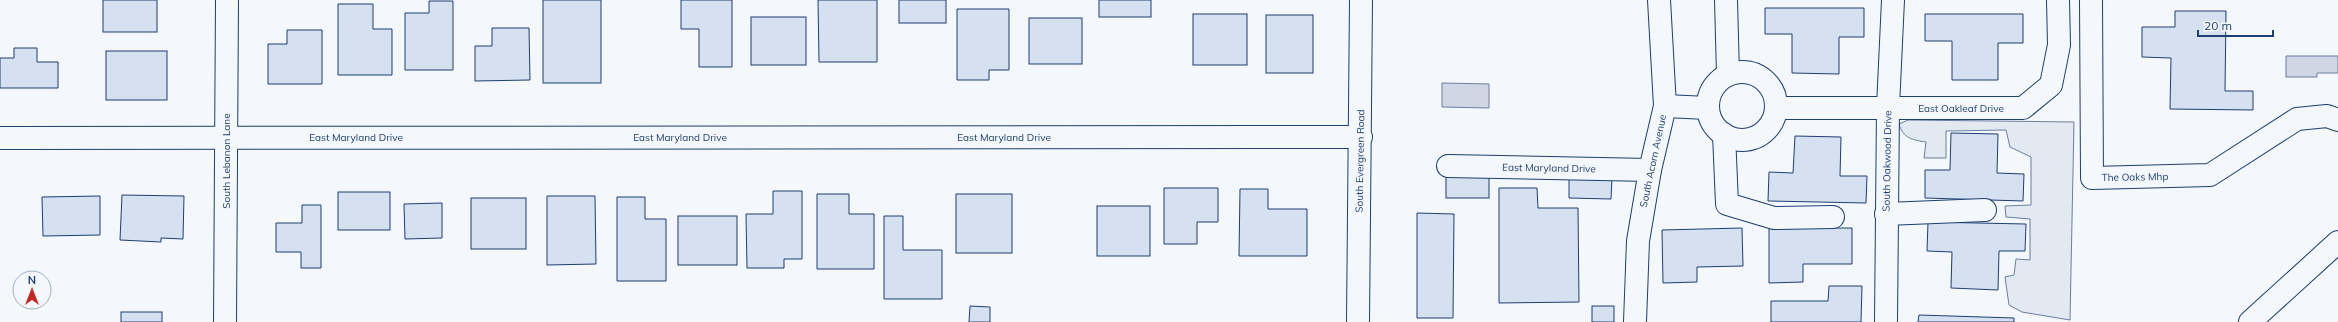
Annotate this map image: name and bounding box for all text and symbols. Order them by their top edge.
scale bar [2198,12,2273,38]
text: 20 m [2204,18,2232,33]
street label: East Oakleaf Drive [1918,102,2004,115]
street label: South Evergreen Road [1353,109,1367,213]
street label: South Oakwood Drive [1880,110,1894,212]
street label: South Lebanon Lane [220,113,233,209]
street label: South Acorn Avenue [1637,113,1669,209]
street label: East Maryland Drive [309,131,403,144]
street label: East Maryland Drive [633,131,727,144]
street label: East Maryland Drive [957,131,1051,144]
street label: East Maryland Drive [1502,161,1596,175]
street label: The Oaks Mhp [2102,170,2168,184]
north arrow [12,270,52,310]
text: N [28,273,36,287]

